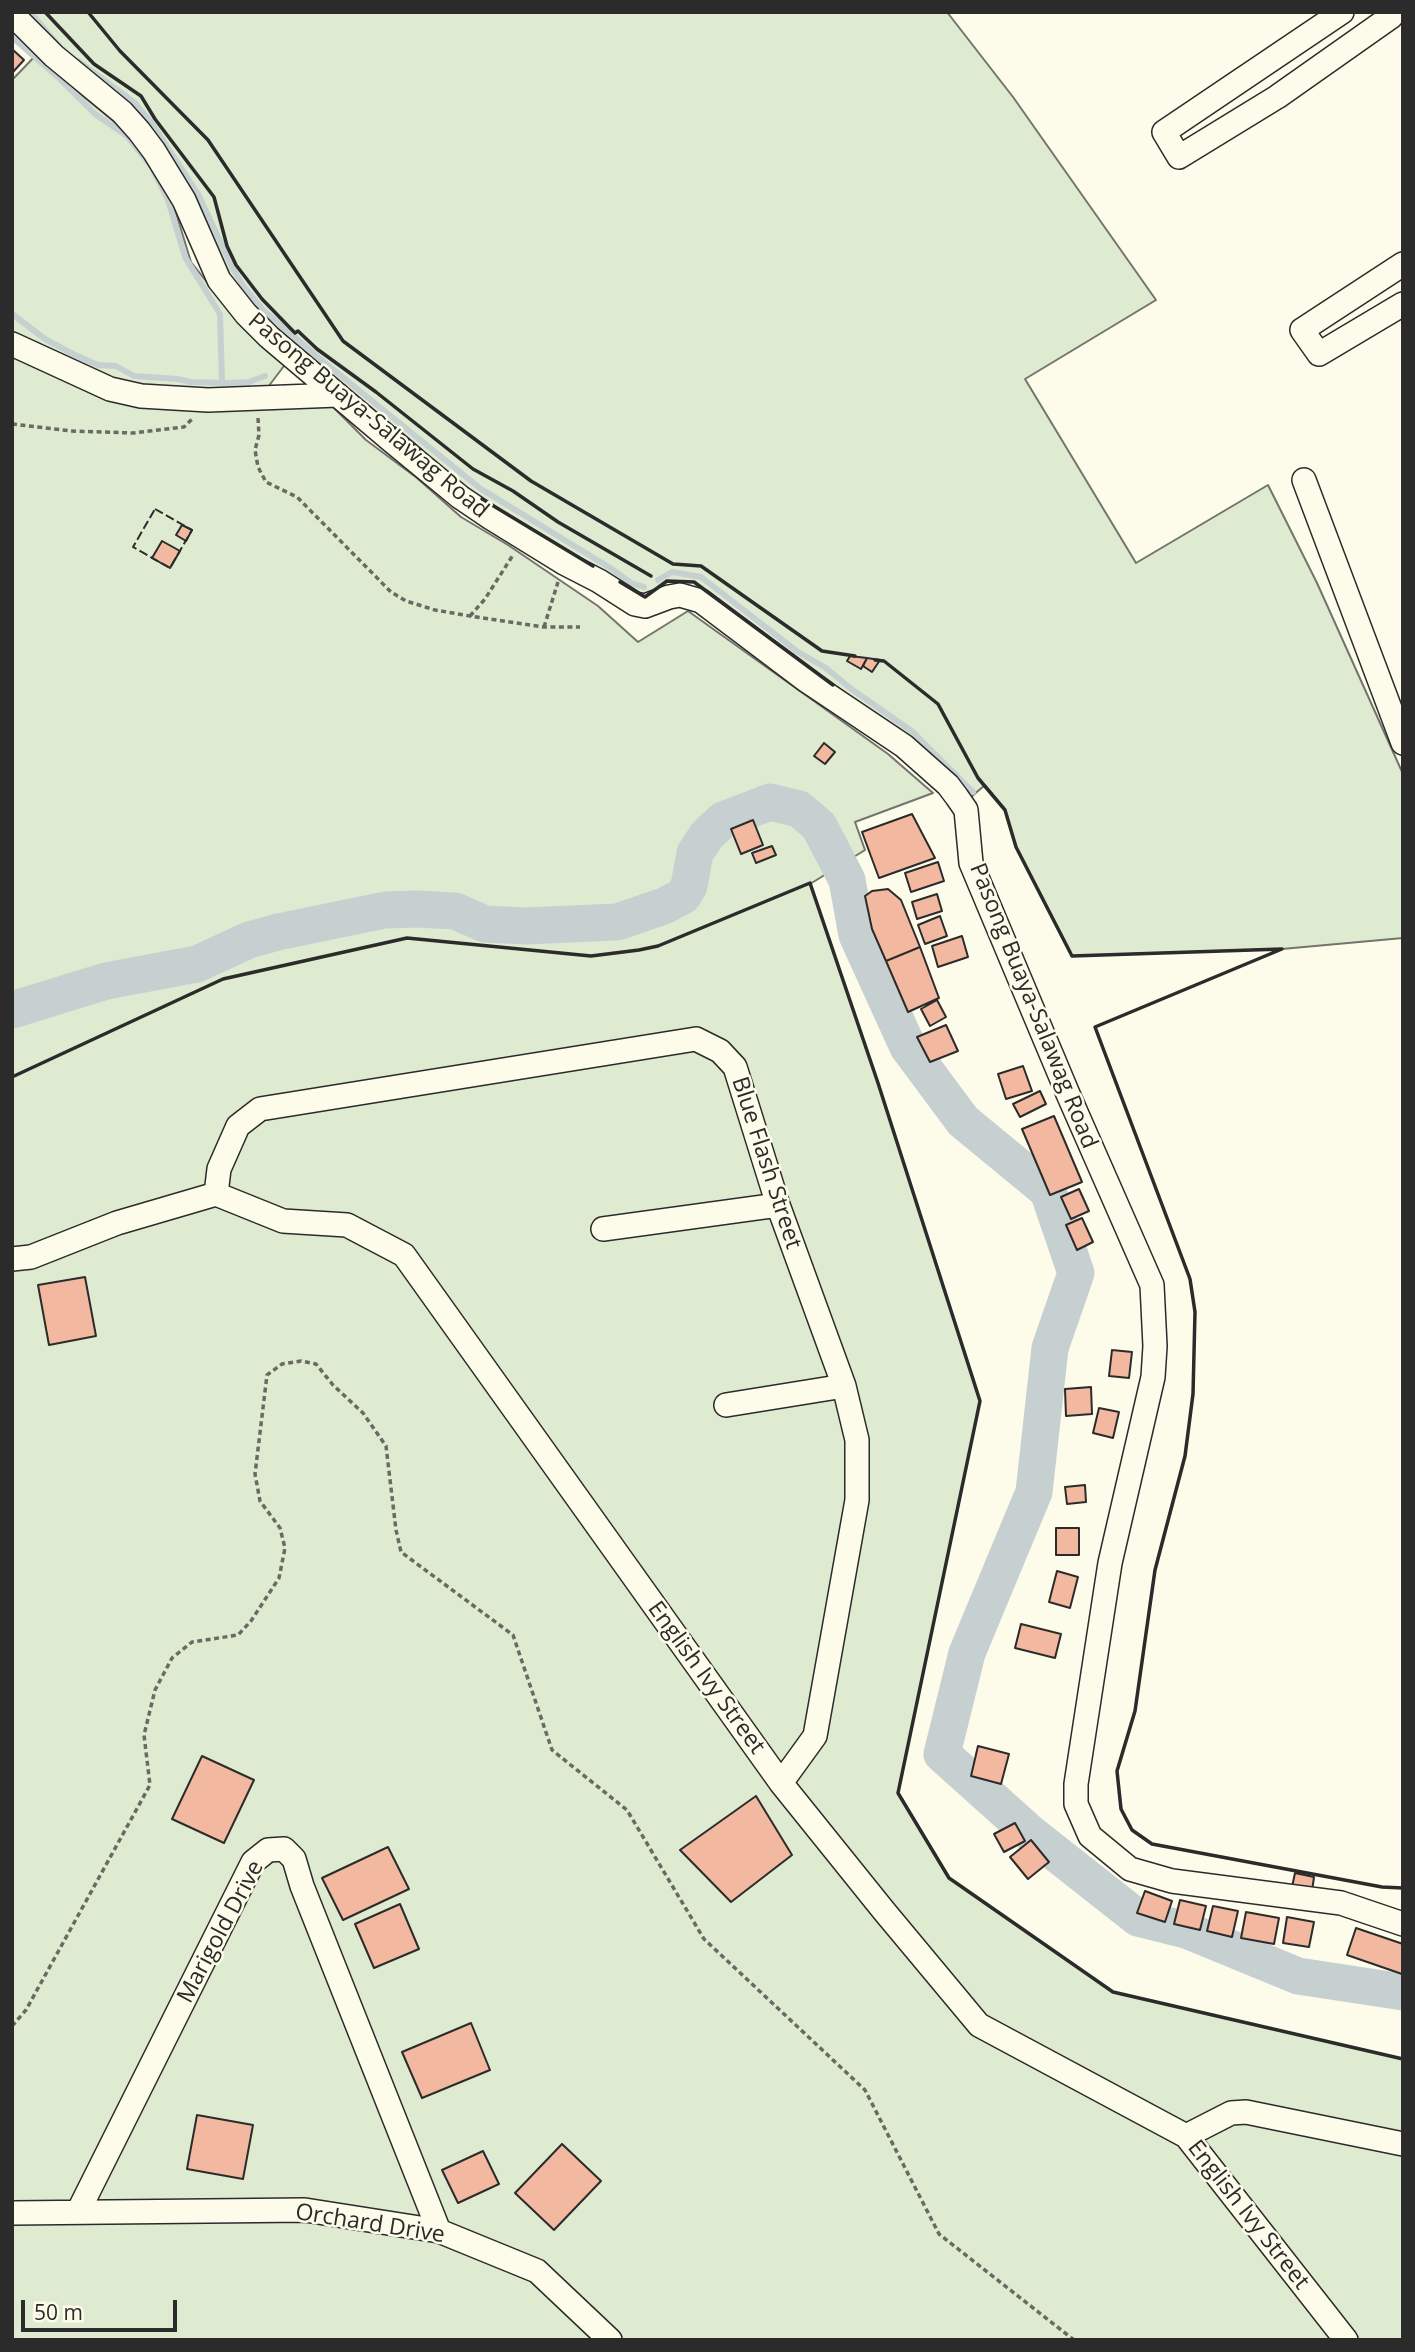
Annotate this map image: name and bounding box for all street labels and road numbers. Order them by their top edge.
street label: Pasong Buaya-Salawag Road [242,307,494,525]
street label: Pasong Buaya-Salawag Road [963,859,1103,1153]
street label: Blue Flash Street [725,1073,807,1253]
street label: English Ivy Street [641,1596,771,1760]
street label: Marigold Drive [172,1856,270,2008]
street label: English Ivy Street [1181,2135,1315,2295]
street label: Orchard Drive [293,2199,447,2249]

